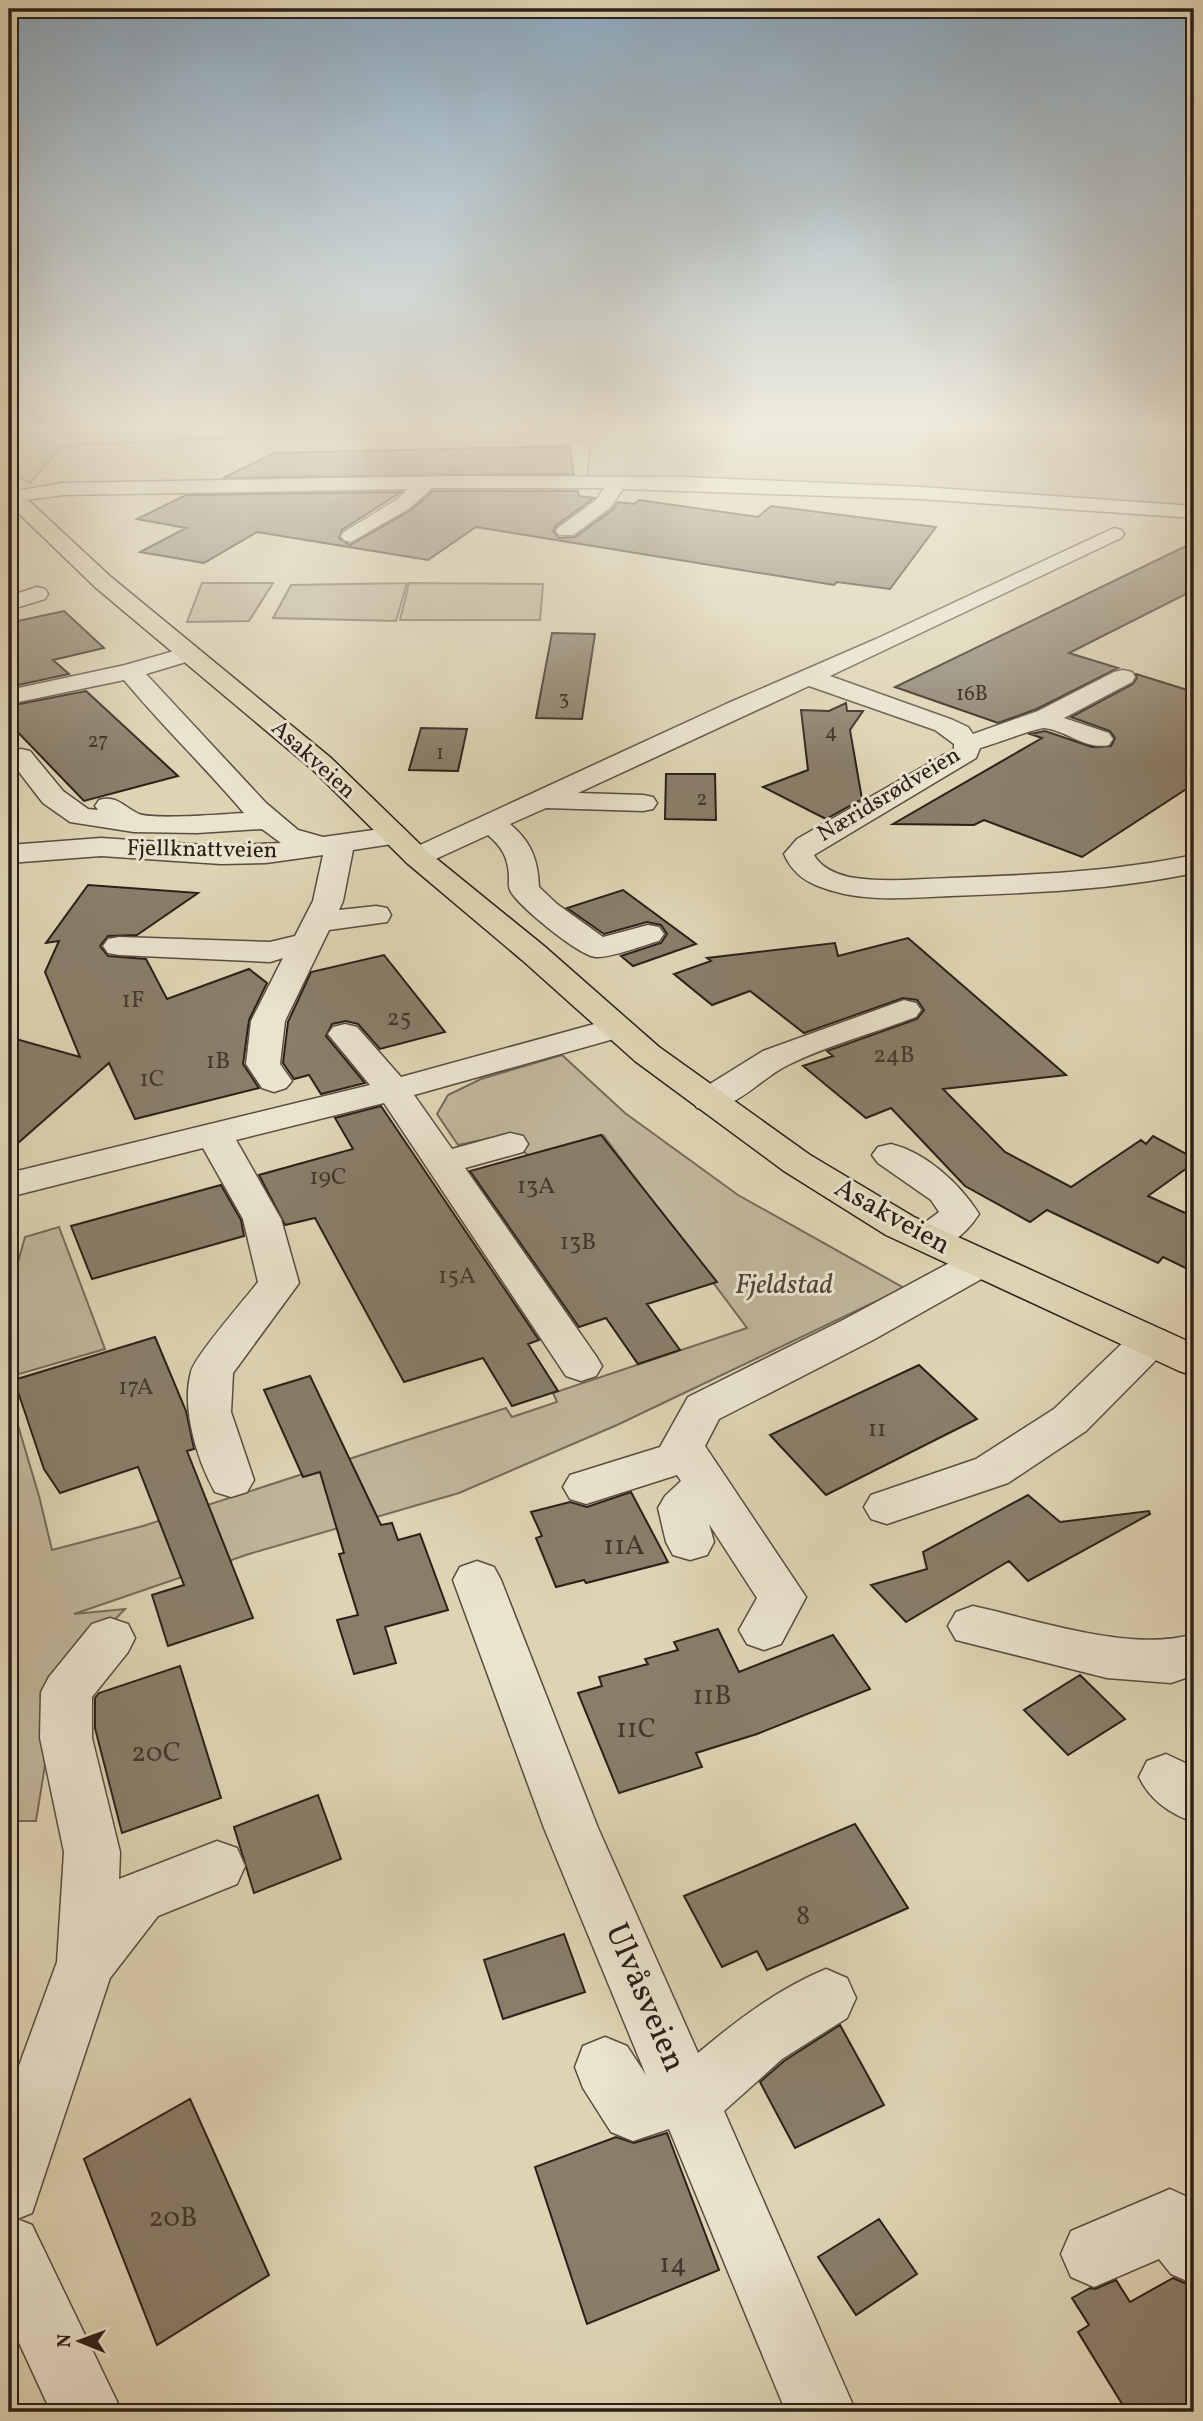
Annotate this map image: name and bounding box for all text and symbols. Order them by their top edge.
house number: 16B [956,680,988,709]
house number: 3 [559,684,569,713]
street label: Asakveien [263,713,363,807]
house number: 4 [825,718,837,747]
house number: 27 [88,727,108,756]
house number: 1 [436,739,444,768]
street label: Næridsrødveien [811,740,967,850]
house number: 2 [696,785,708,814]
street label: Fjellknattveien [126,833,278,867]
house number: 1F [122,984,144,1018]
house number: 25 [387,1002,411,1036]
house number: 24B [873,1039,915,1073]
house number: 1B [206,1045,230,1079]
house number: 1C [140,1063,164,1097]
house number: 19C [309,1161,347,1195]
street label: Asakveien [827,1169,957,1265]
house number: 13A [517,1170,555,1204]
house number: 13B [560,1226,596,1260]
house number: 15A [438,1260,476,1294]
park label: Fjeldstad [735,1266,833,1305]
house number: 17A [118,1371,154,1405]
house number: 11 [868,1413,886,1447]
house number: 11A [603,1527,645,1566]
house number: 11B [692,1677,732,1716]
house number: 11C [616,1710,656,1749]
house number: 20C [131,1734,181,1773]
house number: 8 [796,1897,810,1936]
street label: Ulvåsveien [592,1917,696,2079]
house number: 20B [148,2199,198,2238]
house number: 14 [659,2245,687,2284]
north arrow [46,2306,116,2376]
text: N [52,2333,78,2348]

